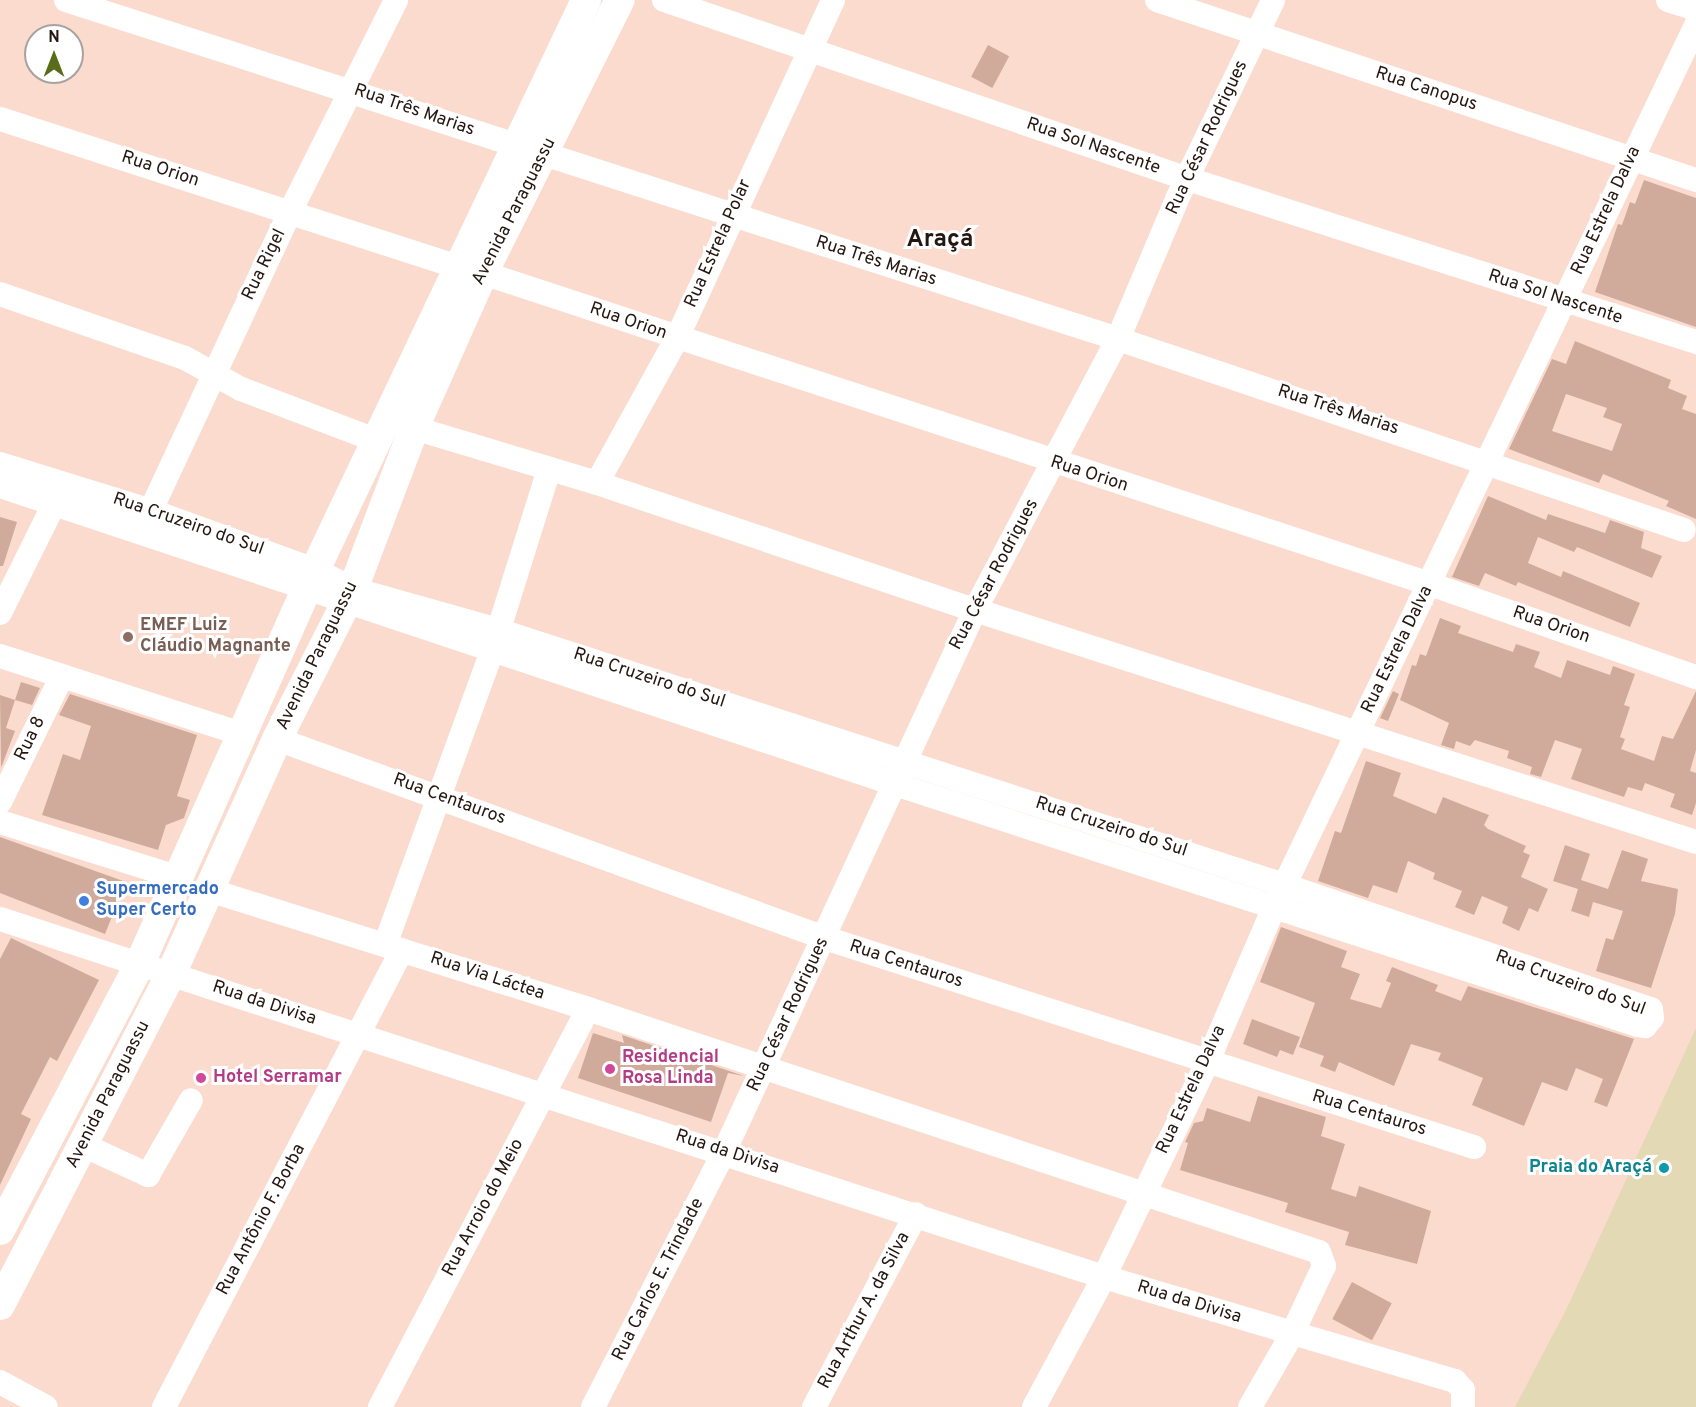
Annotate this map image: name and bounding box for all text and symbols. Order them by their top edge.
north arrow [24,24,84,84]
text: N [48,28,60,48]
street label: Rua César Rodrigues [1163,57,1253,219]
street label: Rua Canopus [1372,63,1480,117]
street label: Rua Três Marias [350,80,478,142]
street label: Rua Sol Nascente [1023,114,1163,180]
street label: Avenida Paraguassu [468,135,562,289]
street label: Rua Estrela Dalva [1568,143,1646,279]
street label: Rua Orion [118,147,202,193]
street label: Rua Estrela Polar [681,177,757,311]
street label: Rua Rigel [238,226,292,304]
district label: Araçá [907,227,973,255]
street label: Rua Três Marias [812,232,940,292]
street label: Rua Sol Nascente [1485,266,1625,330]
street label: Rua Orion [586,299,670,345]
street label: Rua Três Marias [1274,381,1402,441]
street label: Rua Orion [1047,452,1131,498]
street label: Rua Cruzeiro do Sul [110,489,266,561]
street label: Rua César Rodrigues [946,496,1044,654]
street label: Avenida Paraguassu [273,578,363,734]
street label: Rua Estrela Dalva [1358,583,1438,717]
street label: Rua Orion [1509,603,1593,649]
place label: EMEF Luiz Cláudio Magnante [140,616,291,658]
marker: EMEF Luiz Cláudio Magnante [121,630,135,644]
street label: Rua Cruzeiro do Sul [570,644,728,714]
street label: Rua 8 [11,713,51,765]
street label: Rua Centauros [390,770,508,830]
street label: Rua Cruzeiro do Sul [1032,793,1190,863]
place label: Supermercado Super Certo [96,880,219,922]
marker: Supermercado Super Certo [77,894,91,908]
street label: Rua César Rodrigues [744,934,834,1096]
street label: Rua Centauros [846,936,966,994]
street label: Rua Cruzeiro do Sul [1492,947,1648,1021]
street label: Rua Via Láctea [427,948,547,1006]
street label: Rua da Divisa [209,977,319,1031]
street label: Avenida Paraguassu [62,1018,156,1172]
street label: Rua Estrela Dalva [1153,1022,1231,1158]
place label: Residencial Rosa Linda [622,1048,719,1090]
marker: Residencial Rosa Linda [603,1062,617,1076]
place label: Hotel Serramar [213,1067,342,1089]
marker: Hotel Serramar [194,1071,208,1085]
street label: Rua Centauros [1309,1086,1429,1142]
street label: Rua da Divisa [672,1126,782,1180]
street label: Rua Arroio do Meio [438,1135,530,1281]
street label: Rua Antônio F. Borba [213,1140,311,1300]
place label: Praia do Araçá [1528,1157,1652,1179]
marker: Praia do Araçá [1657,1161,1671,1175]
street label: Rua Carlos E. Trindade [608,1195,710,1365]
street label: Rua Arthur A. da Silva [814,1228,916,1394]
street label: Rua da Divisa [1134,1277,1244,1329]

